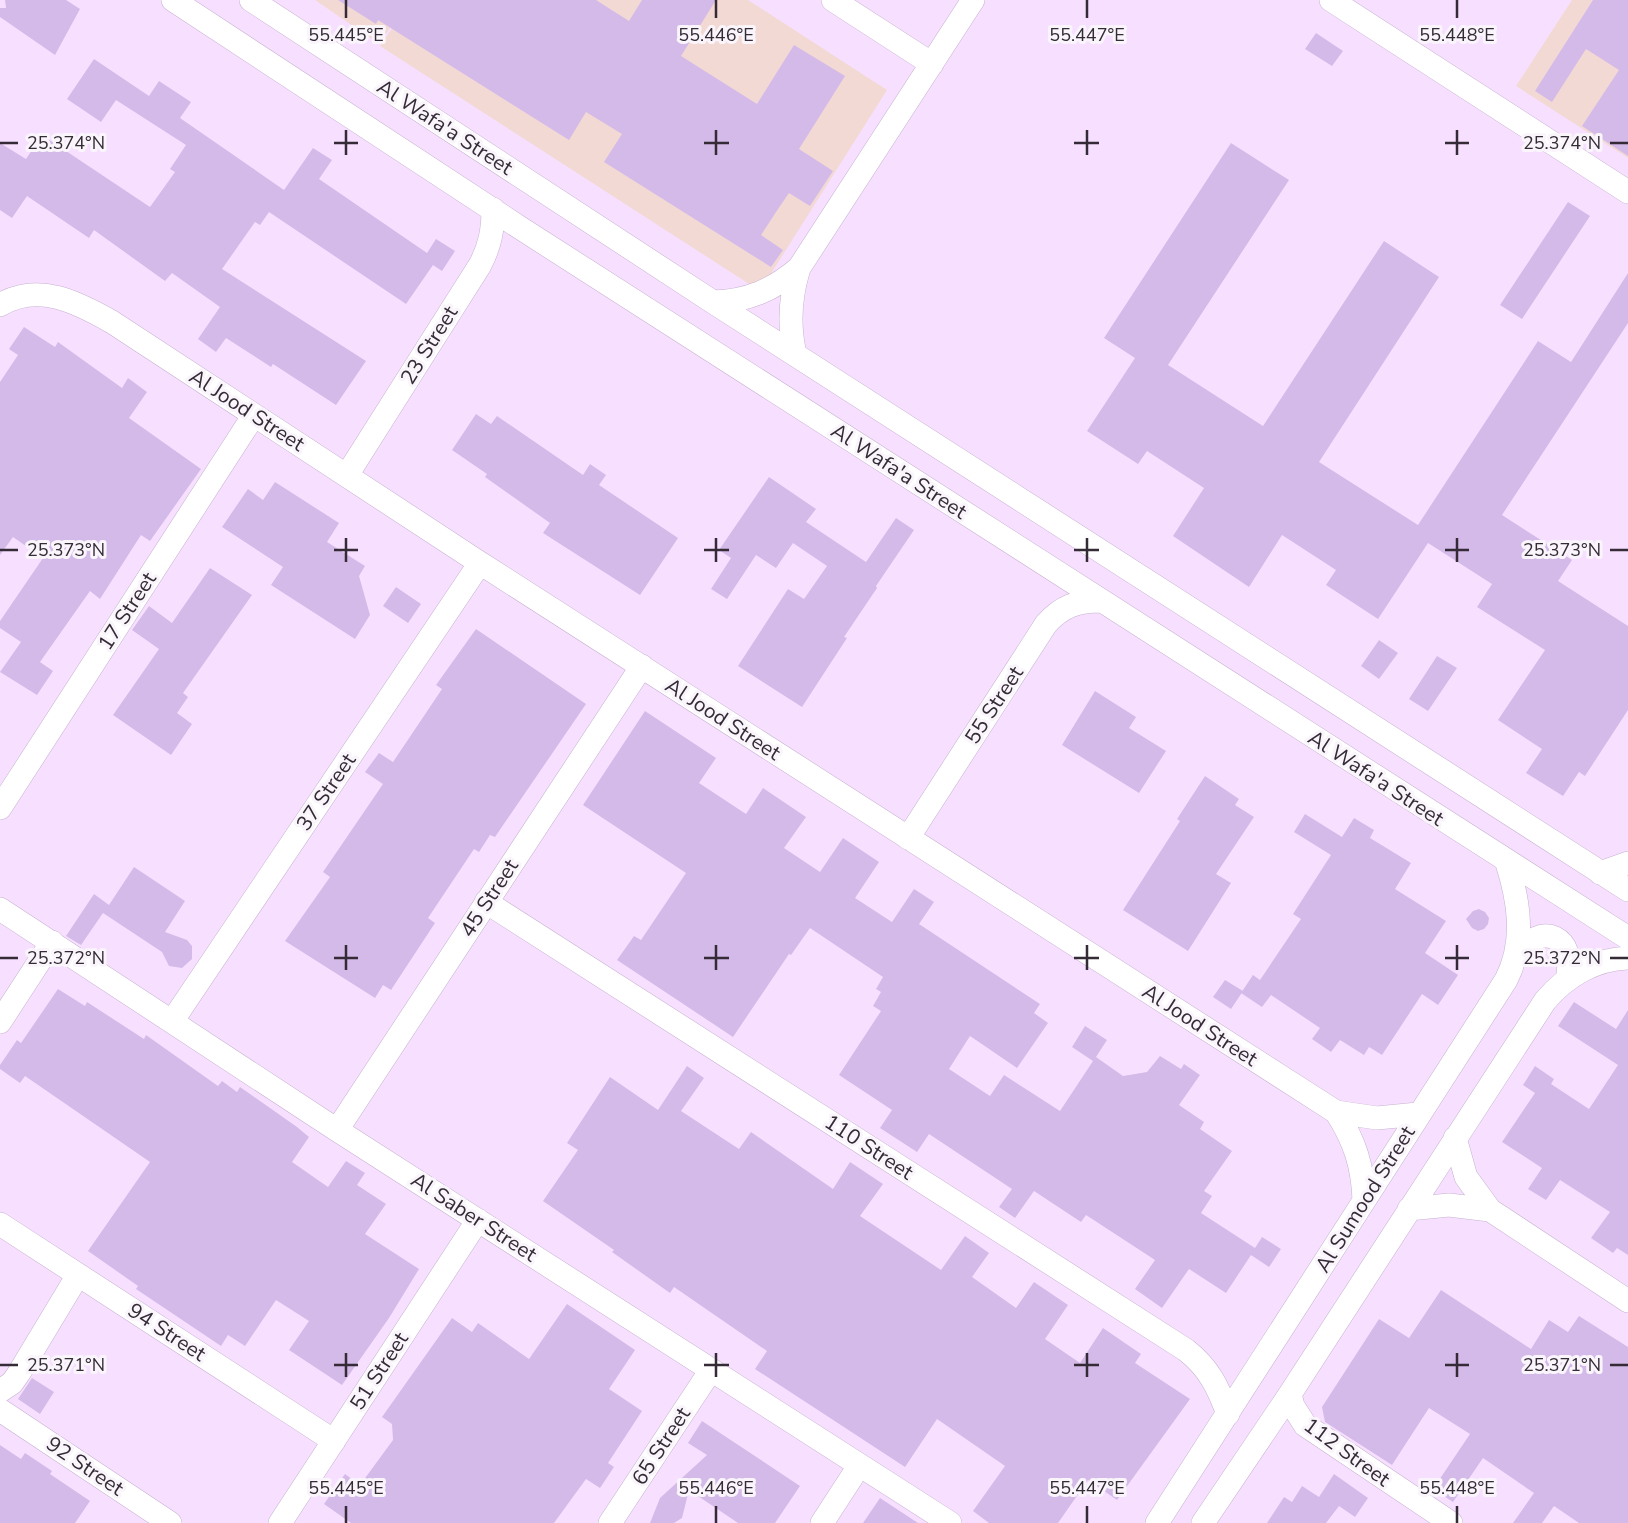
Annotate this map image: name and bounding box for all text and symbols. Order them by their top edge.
text: 55.445°E [308,23,384,47]
text: 55.446°E [678,23,754,47]
text: 55.447°E [1049,23,1125,47]
text: 55.448°E [1419,23,1495,47]
street label: Al Wafa'a Street [372,73,519,182]
text: 25.374°N [27,131,105,155]
text: 25.374°N [1523,131,1601,155]
street label: 23 Street [394,300,465,390]
street label: Al Jood Street [184,362,311,458]
street label: Al Wafa'a Street [826,417,973,526]
text: 25.373°N [27,538,105,562]
text: 25.373°N [1523,538,1601,562]
street label: 17 Street [91,566,163,655]
street label: 55 Street [958,660,1030,749]
street label: Al Jood Street [660,671,787,767]
street label: Al Wafa'a Street [1303,724,1450,833]
street label: 37 Street [290,747,363,836]
street label: 45 Street [453,853,525,942]
text: 25.372°N [27,946,105,970]
text: 25.372°N [1523,946,1601,970]
street label: Al Jood Street [1137,977,1264,1073]
street label: 110 Street [819,1108,919,1186]
street label: Al Sumood Street [1309,1120,1422,1278]
street label: Al Saber Street [406,1166,543,1268]
street label: 94 Street [123,1296,212,1368]
street label: 51 Street [343,1326,415,1415]
text: 25.371°N [27,1353,105,1377]
text: 25.371°N [1523,1353,1601,1377]
street label: 65 Street [625,1401,697,1490]
street label: 112 Street [1298,1411,1396,1493]
street label: 92 Street [41,1430,130,1503]
text: 55.445°E [308,1476,384,1500]
text: 55.446°E [678,1476,754,1500]
text: 55.447°E [1049,1476,1125,1500]
text: 55.448°E [1419,1476,1495,1500]

